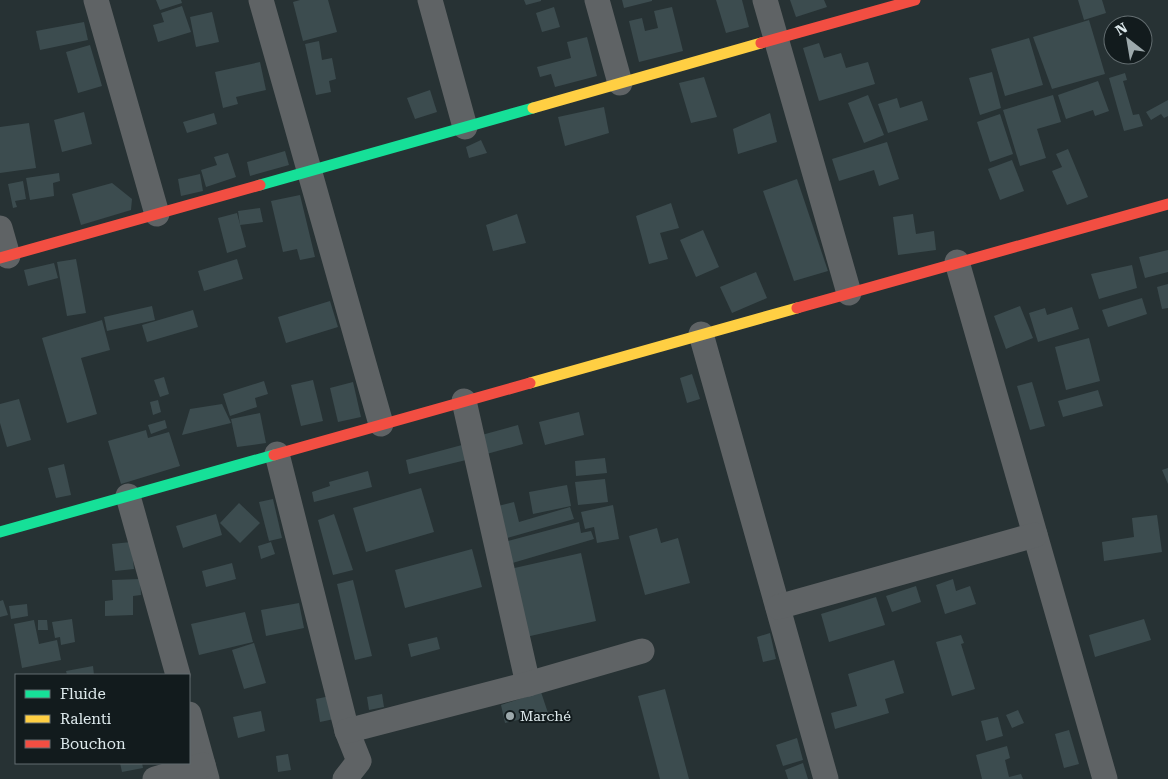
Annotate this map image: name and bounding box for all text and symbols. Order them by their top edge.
north arrow [1103,15,1153,65]
text: N [1113,19,1130,38]
legend [15,674,190,764]
text: Fluide [60,685,106,703]
place label: Marché [520,708,571,724]
text: Ralenti [60,710,112,728]
marker: Marché [504,710,516,722]
text: Bouchon [60,735,126,753]

